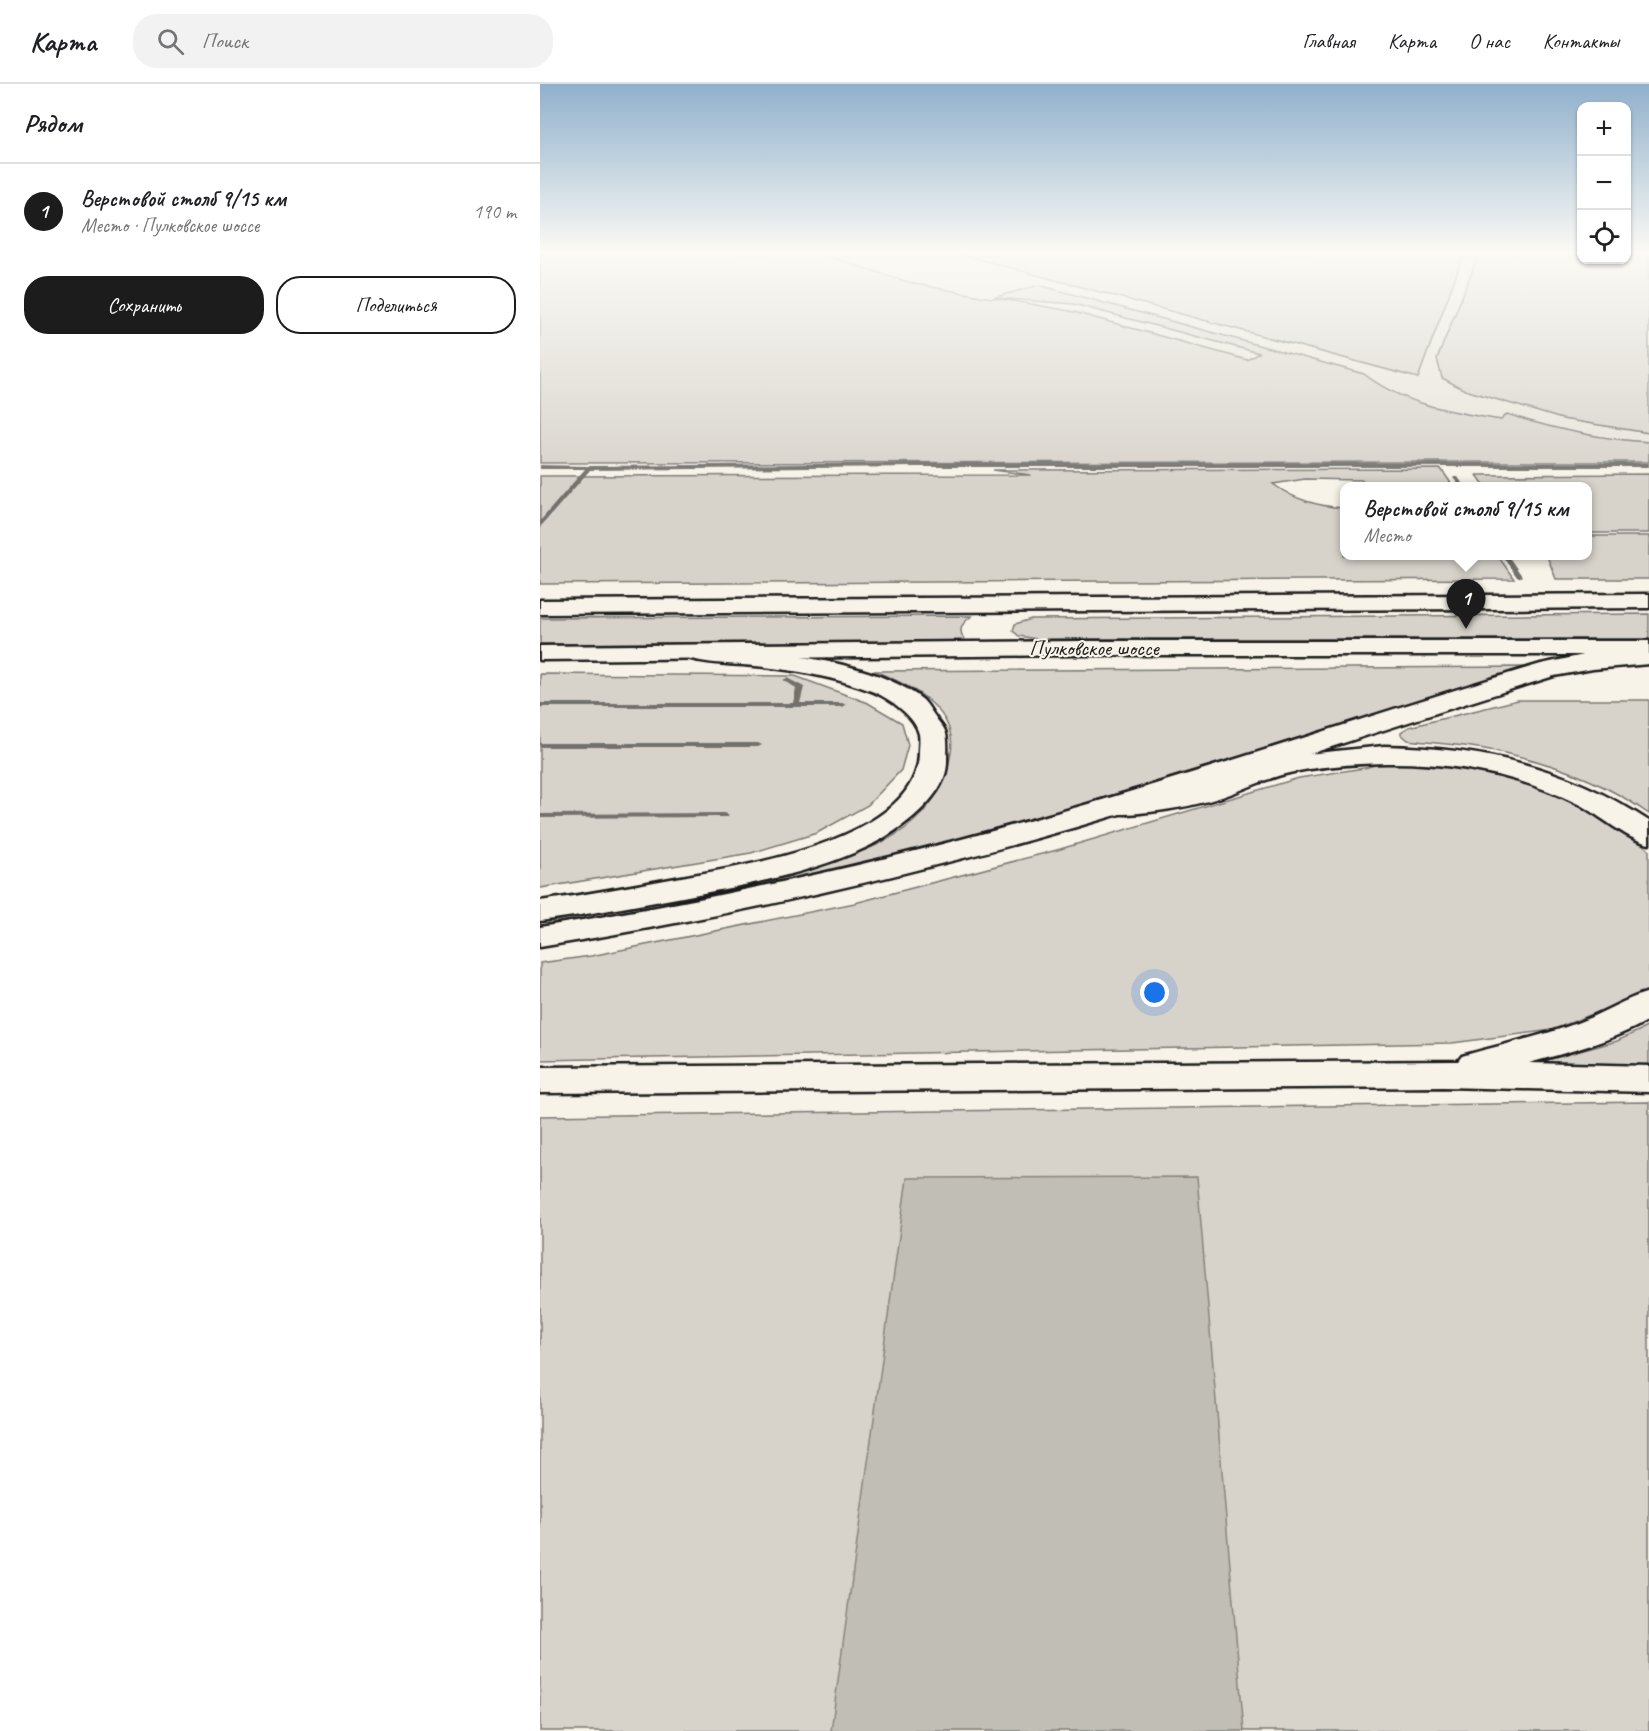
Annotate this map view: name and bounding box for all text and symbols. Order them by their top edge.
search box [133,14,553,68]
text: Карта [30,24,97,59]
icon: search [154,25,187,58]
text: Поиск [202,27,248,55]
text: Главная [1302,28,1355,54]
text: Карта [1388,28,1436,54]
text: О нас [1469,28,1510,54]
text: Контакты [1543,28,1619,54]
map controls [1577,102,1631,264]
button: + [1577,102,1631,156]
text: Рядом [24,107,82,140]
button: − [1577,156,1631,210]
text: Верстовой столб 9/15 км [81,185,286,213]
text: 1 [39,199,48,224]
text: 190 m [473,199,516,224]
button: locate [1577,210,1631,264]
text: Место · Пулковское шоссе [81,213,259,238]
button: Сохранить [24,276,264,334]
button: Поделиться [276,276,516,334]
popup [1340,482,1592,560]
text: Верстовой столб 9/15 км [1364,495,1568,523]
text: Место [1364,523,1411,548]
pin: 1 [1446,580,1486,629]
street label: Пулковское шоссе [1029,634,1161,662]
your location [1140,978,1169,1007]

